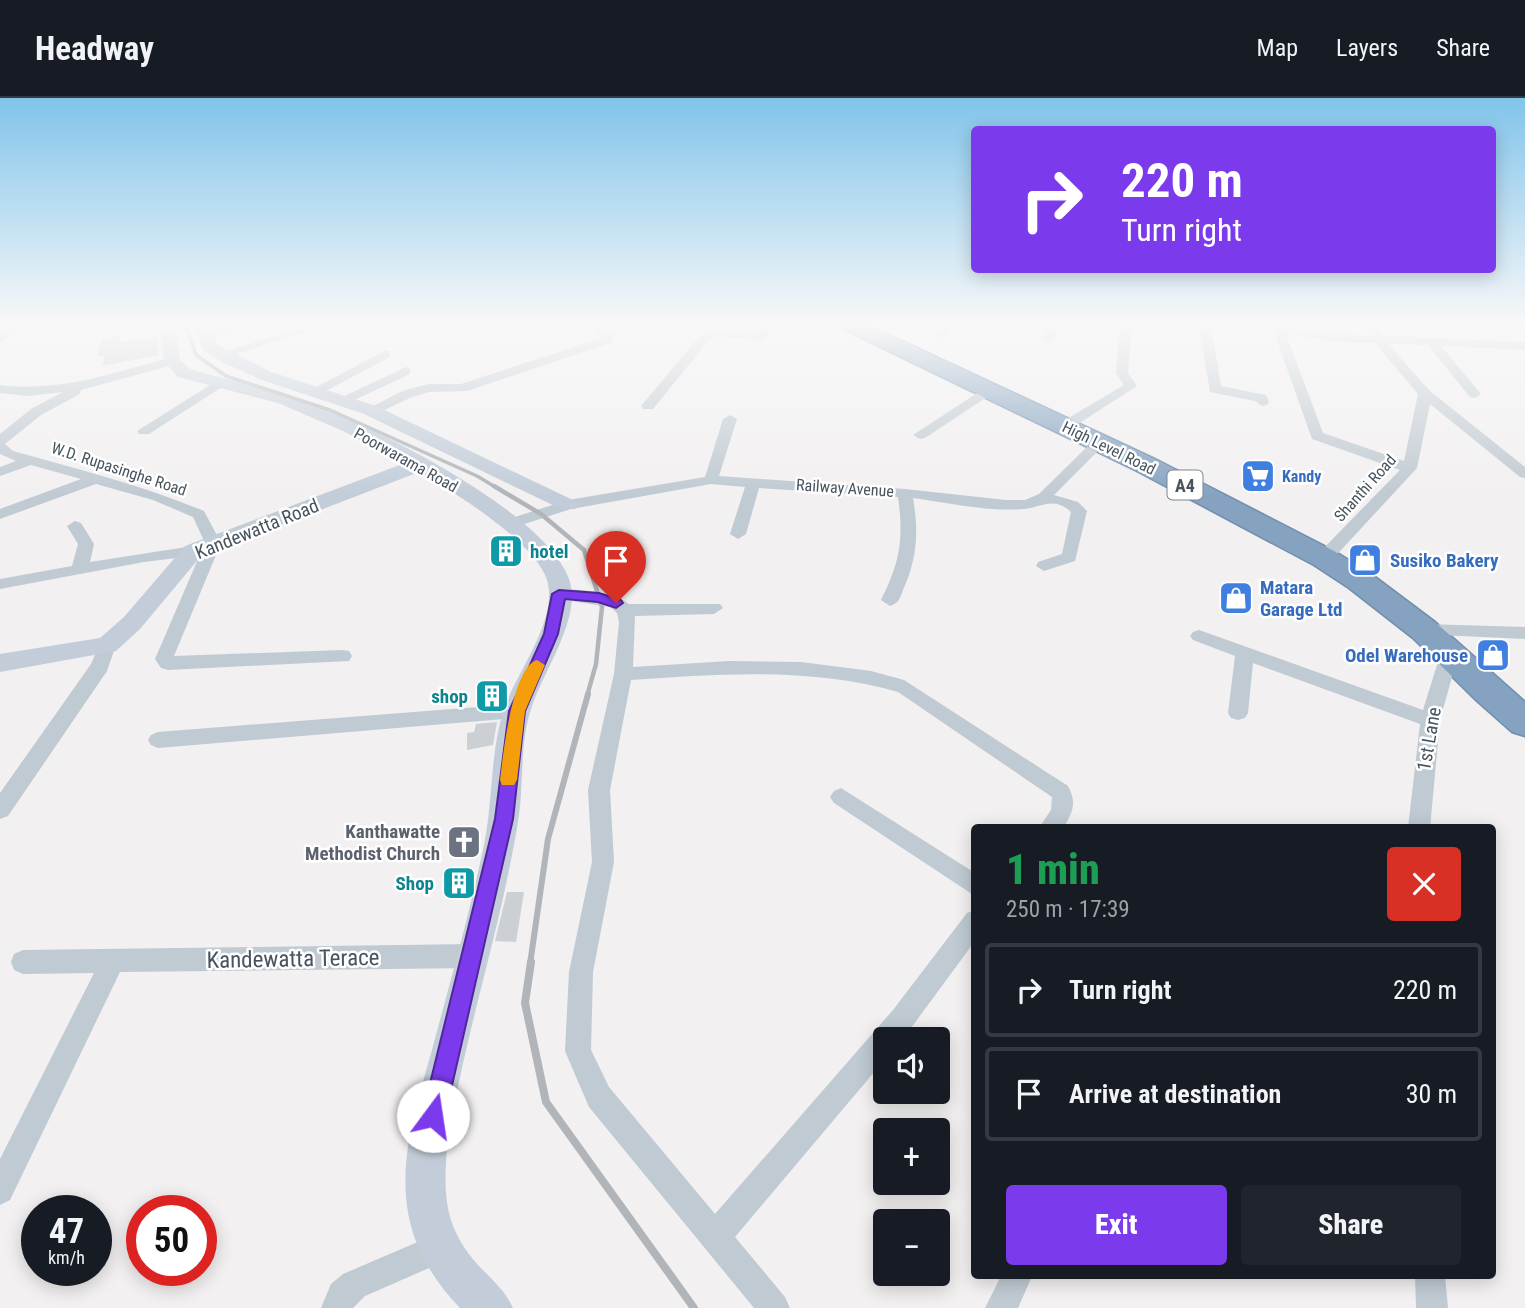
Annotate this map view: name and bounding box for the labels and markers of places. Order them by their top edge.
supermarket icon: Kandy [1239,457,1277,495]
place label: Kandy [1282,467,1321,486]
pin [586,531,646,603]
building icon: hotel [487,532,525,570]
place label: hotel [530,540,569,563]
shop icon: Susiko Bakery [1346,541,1384,579]
place label: Susiko Bakery [1390,549,1499,572]
place label: Matara Garage Ltd [1260,576,1342,621]
shop icon: Matara Garage Ltd [1217,579,1255,617]
shop icon: Odel Warehouse [1474,636,1512,674]
place label: Odel Warehouse [1345,644,1468,667]
building icon: shop [473,677,511,715]
place label: shop [431,685,468,708]
place label: Kanthawatte Methodist Church [305,820,440,865]
church icon: Kanthawatte Methodist Church [445,823,483,861]
building icon: Shop [440,864,478,902]
place label: Shop [396,872,434,895]

